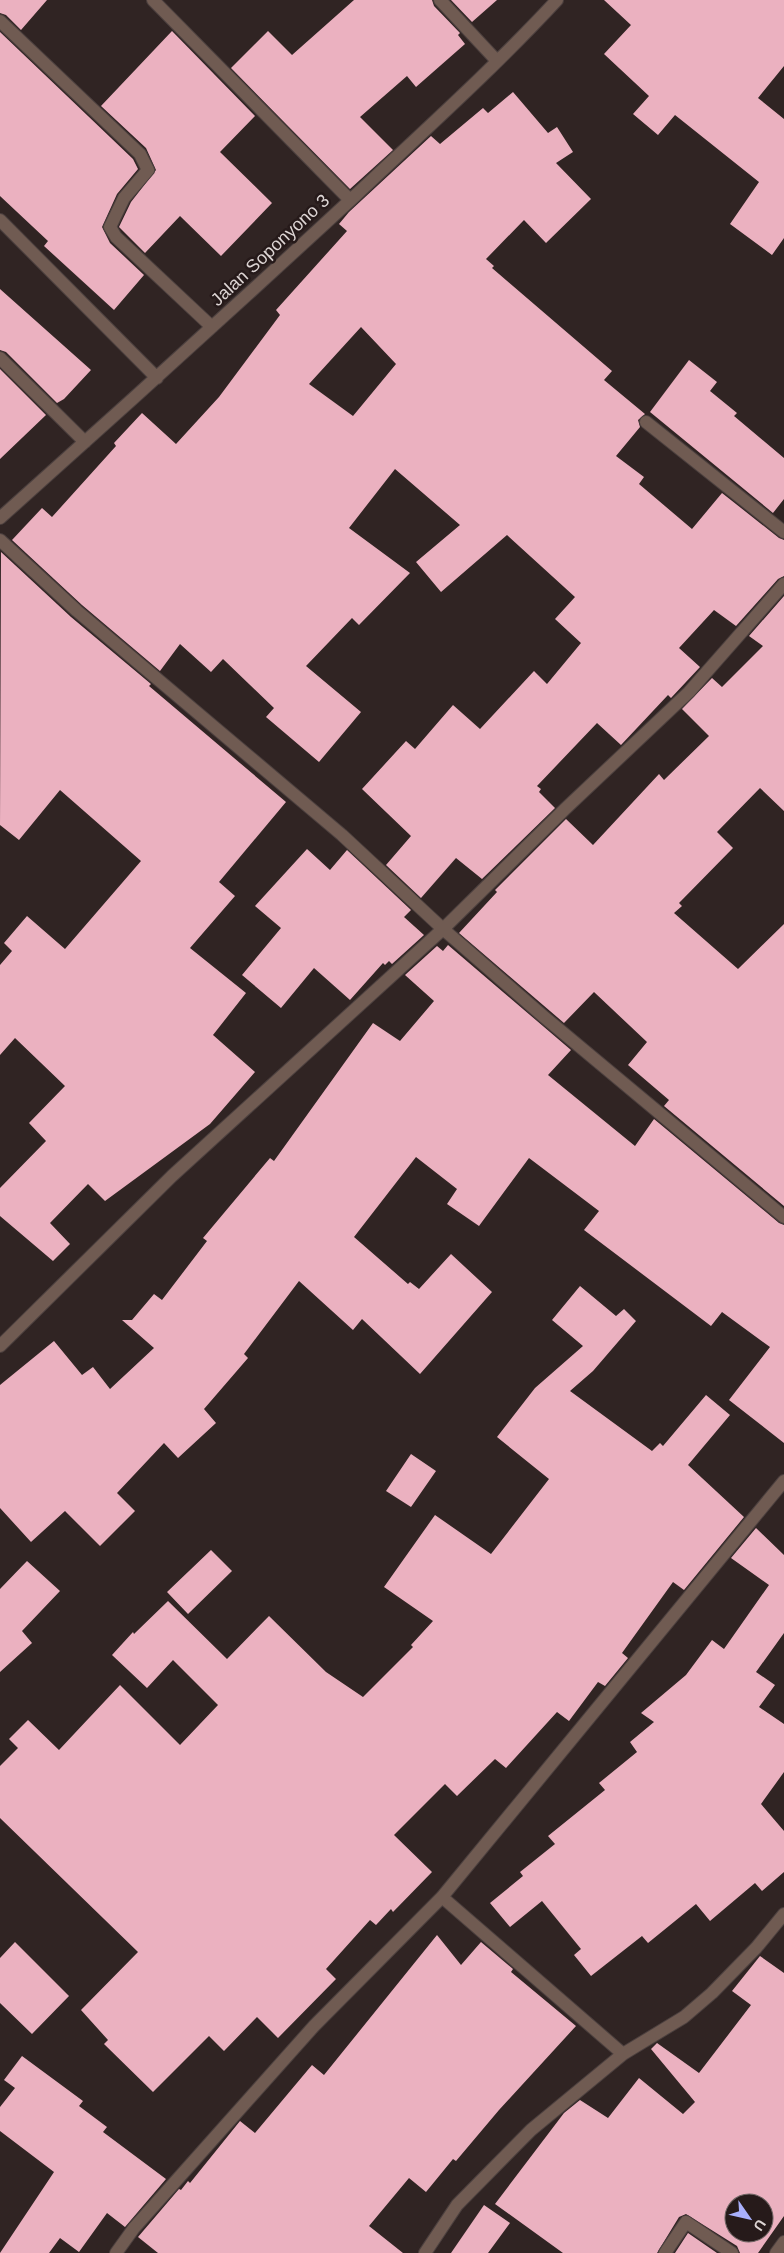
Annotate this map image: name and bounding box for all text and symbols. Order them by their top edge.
street label: Jalan Soponyono 3 [207,190,333,310]
north arrow [724,2193,774,2243]
text: U [750,2217,769,2234]

